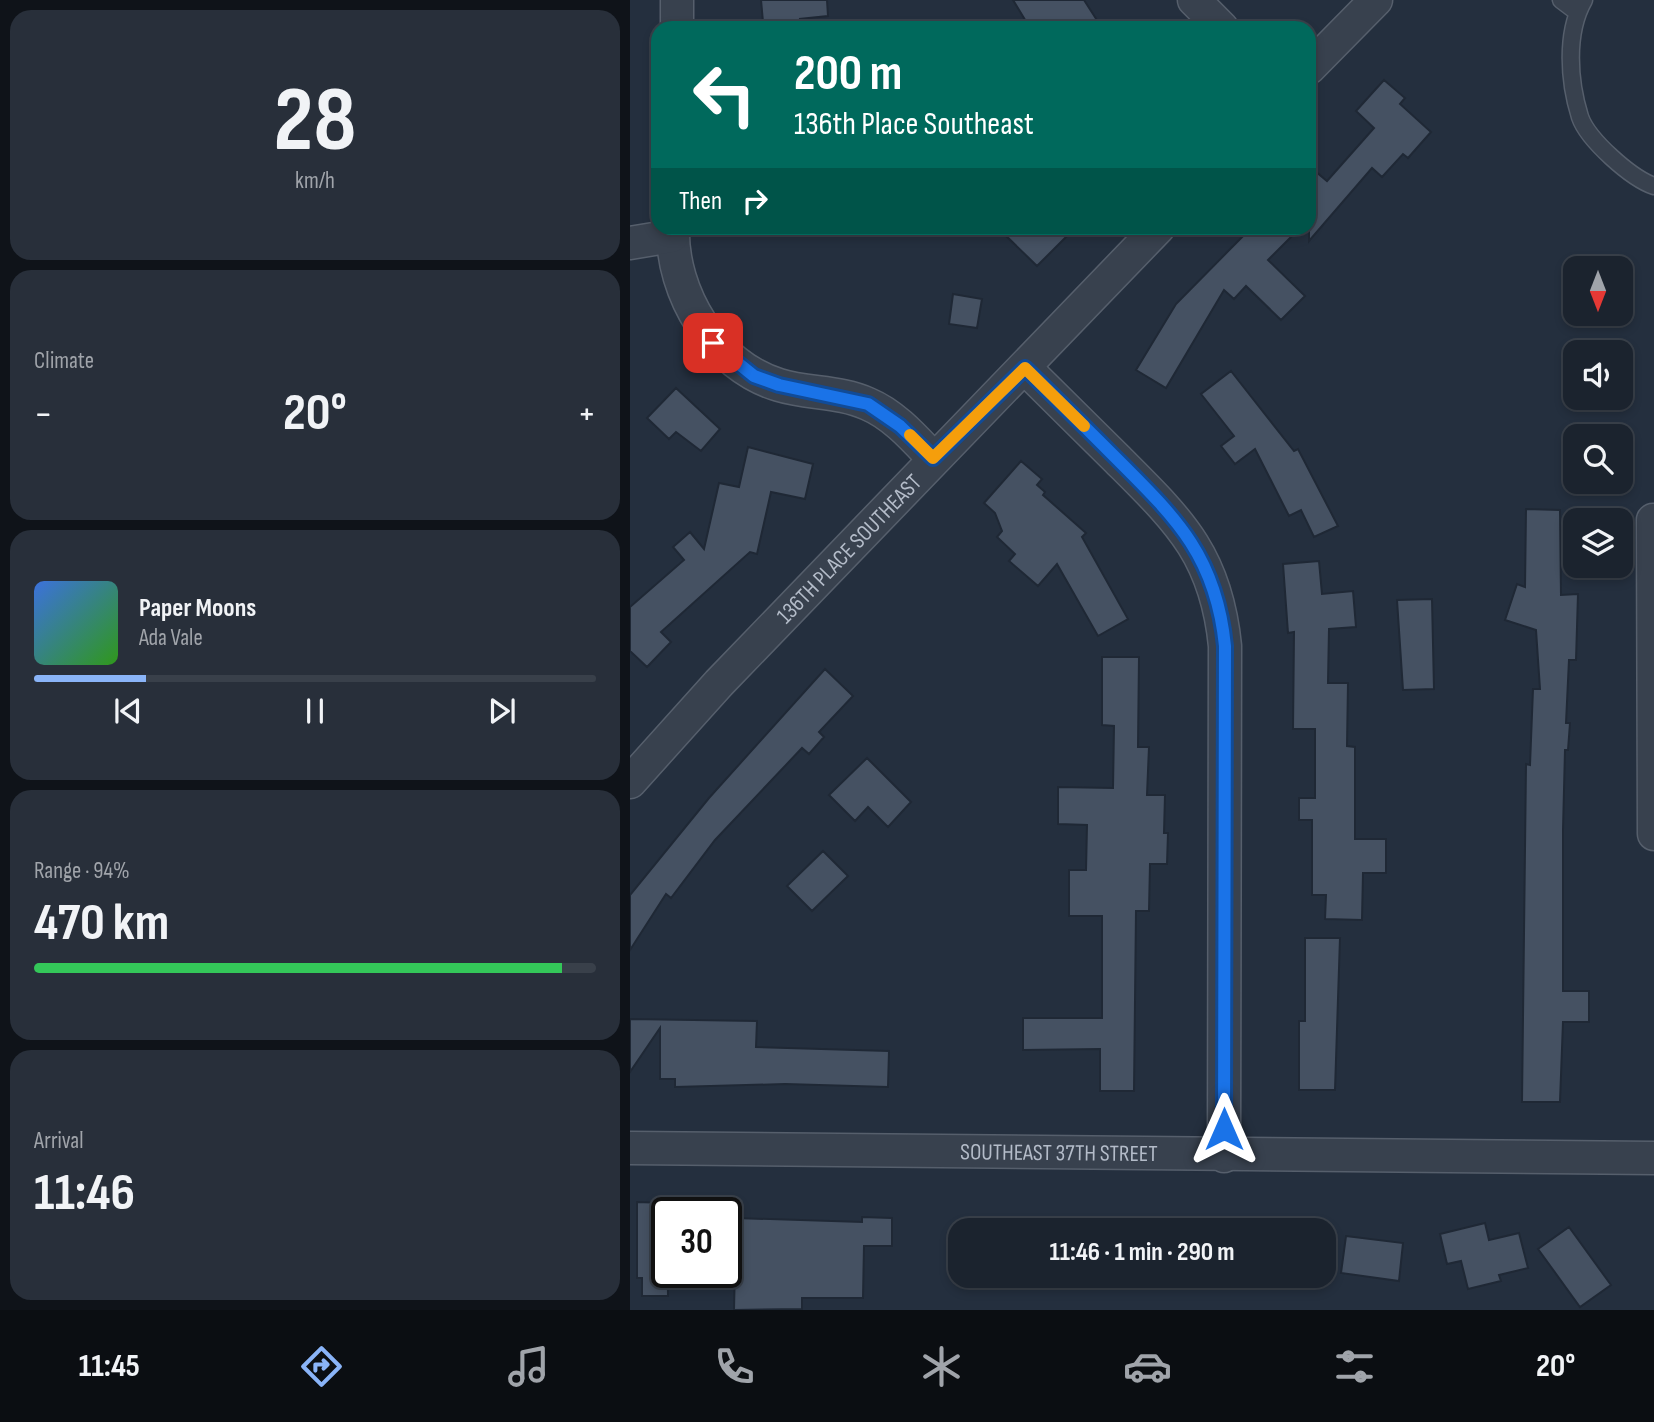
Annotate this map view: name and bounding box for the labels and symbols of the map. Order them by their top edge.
north arrow [1563,256,1633,326]
pin [683,313,743,373]
street label: 136TH PLACE SOUTHEAST [771,469,928,630]
position arrow [1187,1092,1261,1166]
street label: SOUTHEAST 37TH STREET [960,1138,1158,1168]
speed limit sign: 30 [651,1197,742,1288]

